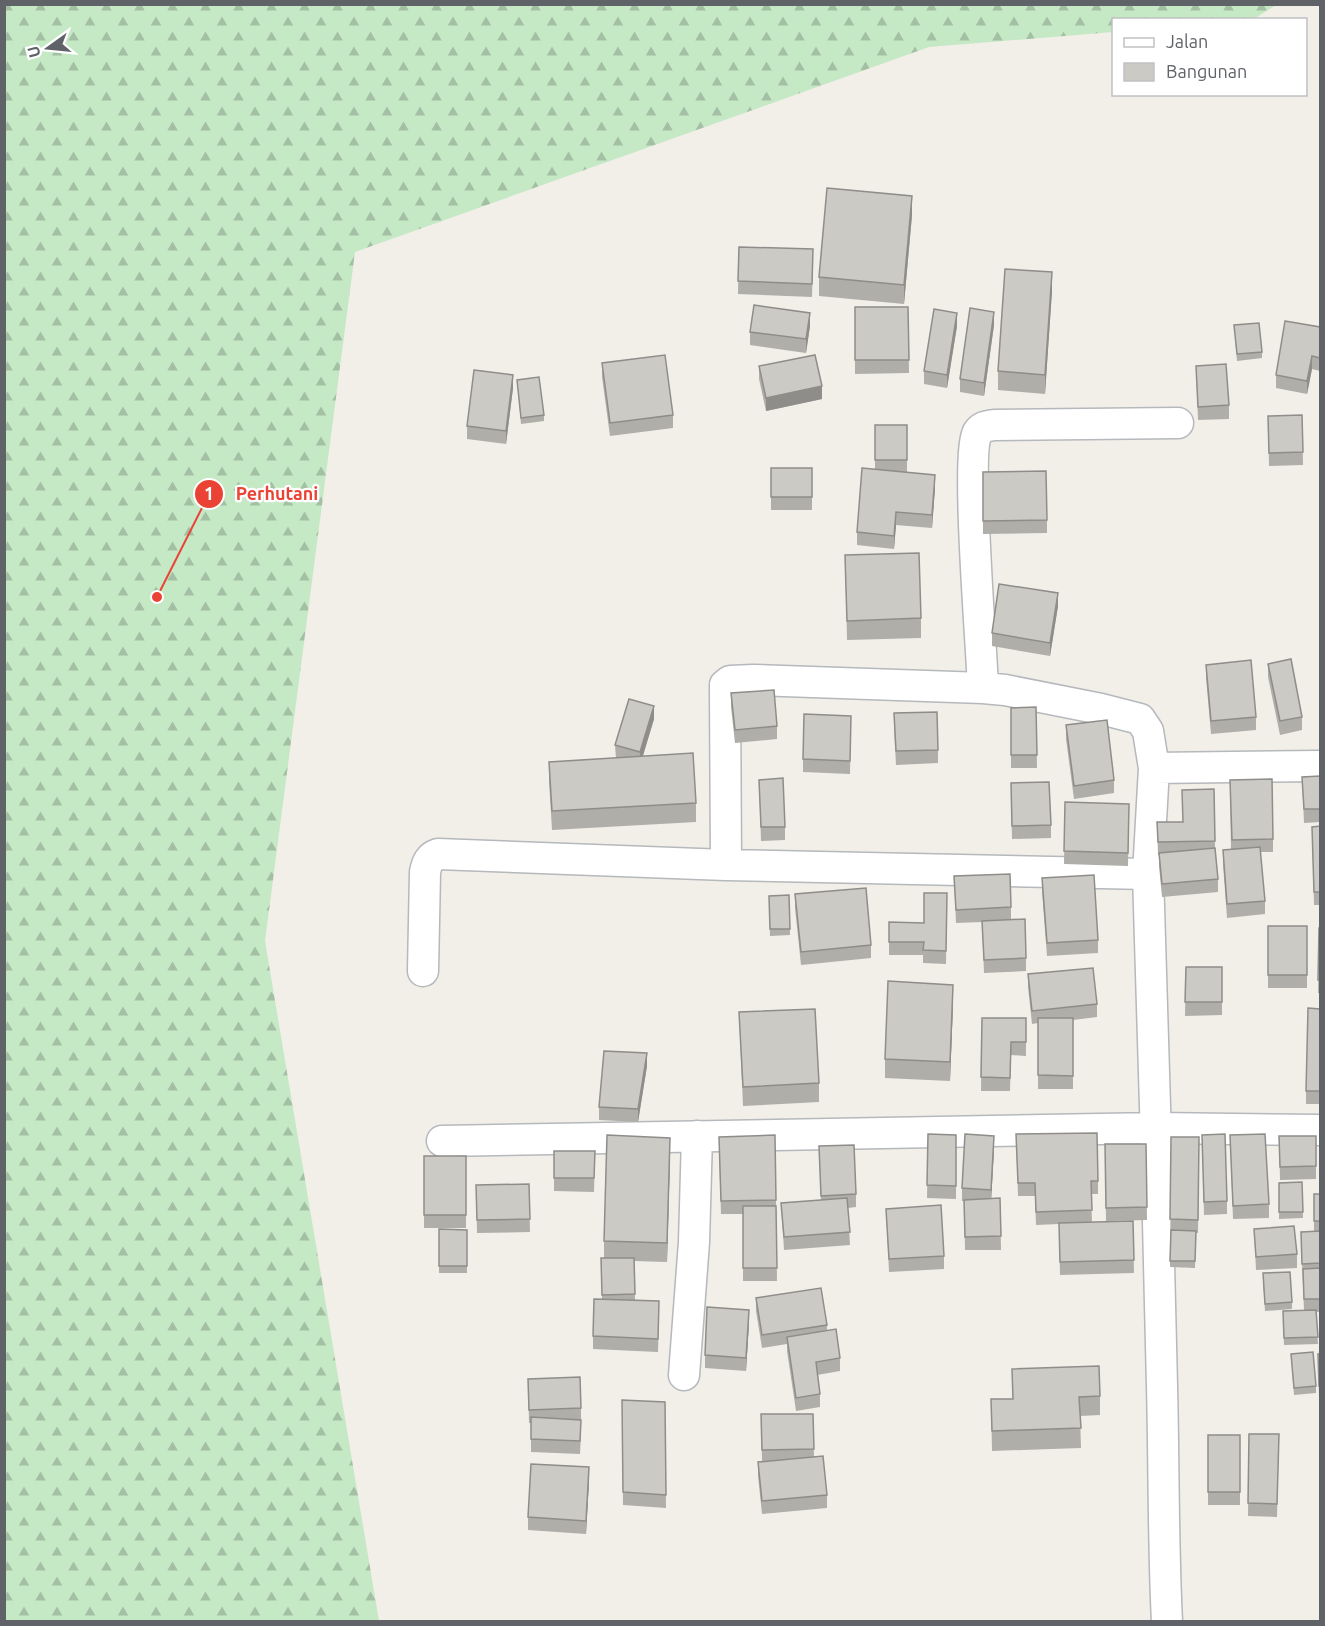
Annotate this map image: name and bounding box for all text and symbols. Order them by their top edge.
north arrow [18,18,78,78]
legend [1112,18,1307,96]
text: Jalan [1166,31,1208,51]
text: U [23,44,44,60]
text: Bangunan [1166,61,1247,81]
callout: Perhutani [194,476,331,512]
text: 1 [204,483,214,503]
text: Perhutani [236,483,318,503]

